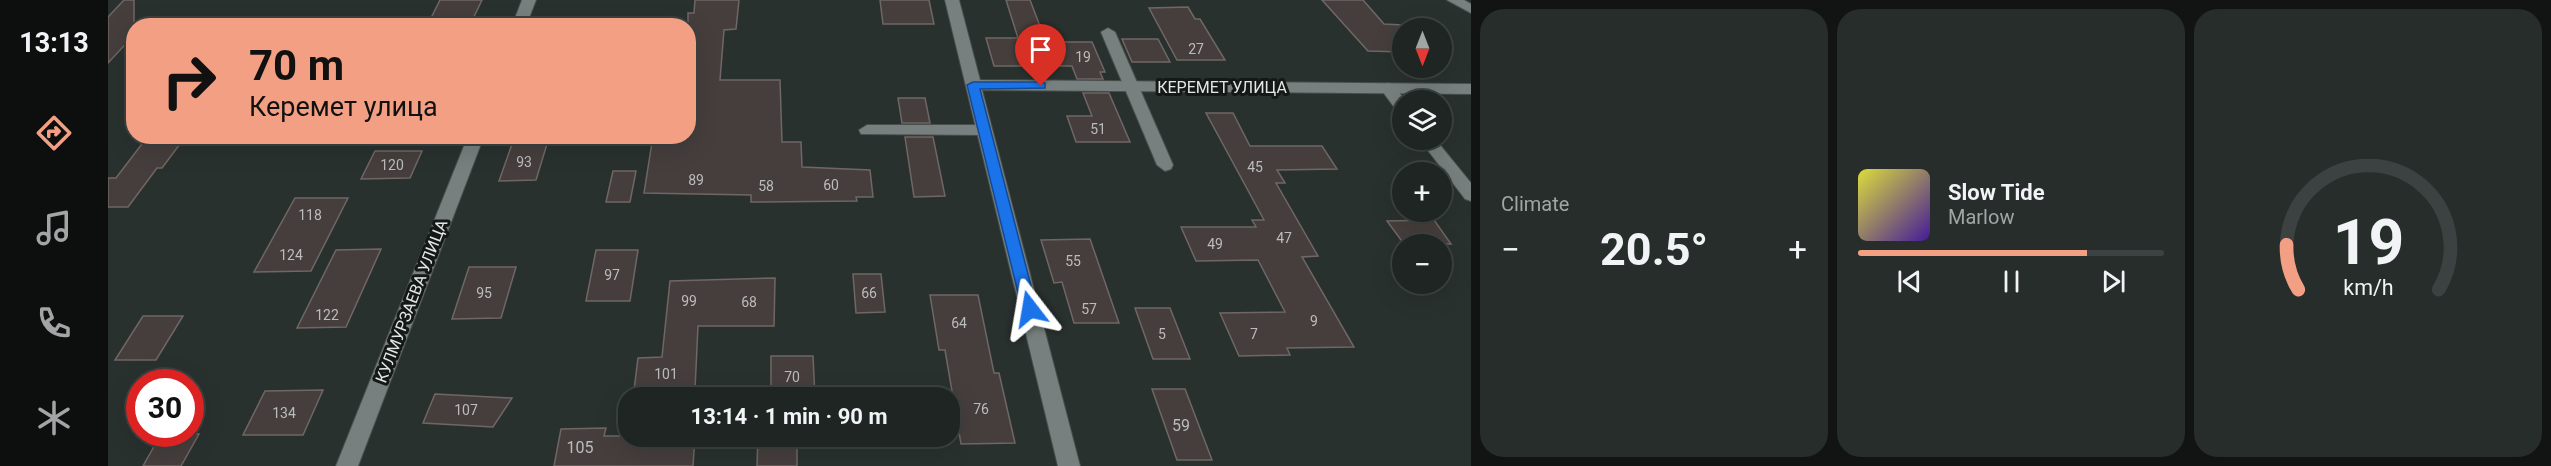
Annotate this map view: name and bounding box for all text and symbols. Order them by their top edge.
north arrow [1392,18,1452,78]
map controls [1392,18,1452,294]
pin [1015,24,1066,86]
text: 13:13 [19,27,89,59]
icon: arrive [1024,33,1057,66]
text: 70 m [249,41,344,90]
house number: 27 [1188,41,1204,57]
icon: right [150,42,228,120]
house number: 19 [1075,49,1091,65]
street label: КЕРЕМЕТ УЛИЦА [1157,78,1287,97]
button: layers [1392,90,1452,150]
text: Керемет улица [249,91,438,123]
icon: directions [33,112,75,154]
house number: 51 [1090,121,1106,137]
house number: 93 [516,154,532,170]
house number: 120 [380,157,404,173]
house number: 45 [1247,159,1263,175]
button: + [1392,162,1452,222]
house number: 89 [688,172,704,188]
house number: 60 [823,177,839,193]
house number: 58 [758,178,774,194]
text: Slow Tide [1948,180,2045,205]
text: Climate [1501,192,1569,216]
text: Marlow [1948,205,2014,229]
text: 19 [2332,206,2404,279]
icon: music [33,207,75,249]
house number: 118 [298,207,322,223]
street label: КУЛМУРЗАЕВА УЛИЦА [372,216,452,386]
text: 20.5° [1600,223,1708,276]
house number: 47 [1276,230,1292,246]
text: − [1501,230,1520,269]
text: + [1788,230,1807,269]
button: − [1392,234,1452,294]
house number: 49 [1207,236,1223,252]
house number: 124 [279,247,303,263]
house number: 55 [1065,253,1081,269]
icon: previous [1893,265,1926,298]
icon: pause [1995,265,2028,298]
icon: next [2097,265,2130,298]
house number: 97 [604,267,620,283]
text: km/h [2343,275,2393,300]
position arrow [998,277,1062,341]
house number: 95 [476,285,492,301]
house number: 66 [861,285,877,301]
house number: 99 [681,293,697,309]
house number: 68 [741,294,757,310]
house number: 57 [1081,301,1097,317]
icon: phone [33,302,75,344]
house number: 122 [315,307,339,323]
house number: 9 [1310,313,1318,329]
house number: 64 [951,315,967,331]
house number: 5 [1158,326,1166,342]
house number: 7 [1250,326,1258,342]
house number: 101 [654,366,678,382]
speed limit sign: 30 [126,369,204,447]
house number: 70 [784,369,800,385]
icon: climate [33,397,75,439]
house number: 76 [973,401,989,417]
house number: 107 [454,402,478,418]
text: 13:14 · 1 min · 90 m [691,404,887,429]
house number: 134 [272,405,296,421]
house number: 59 [1172,416,1190,435]
house number: 105 [567,438,593,457]

